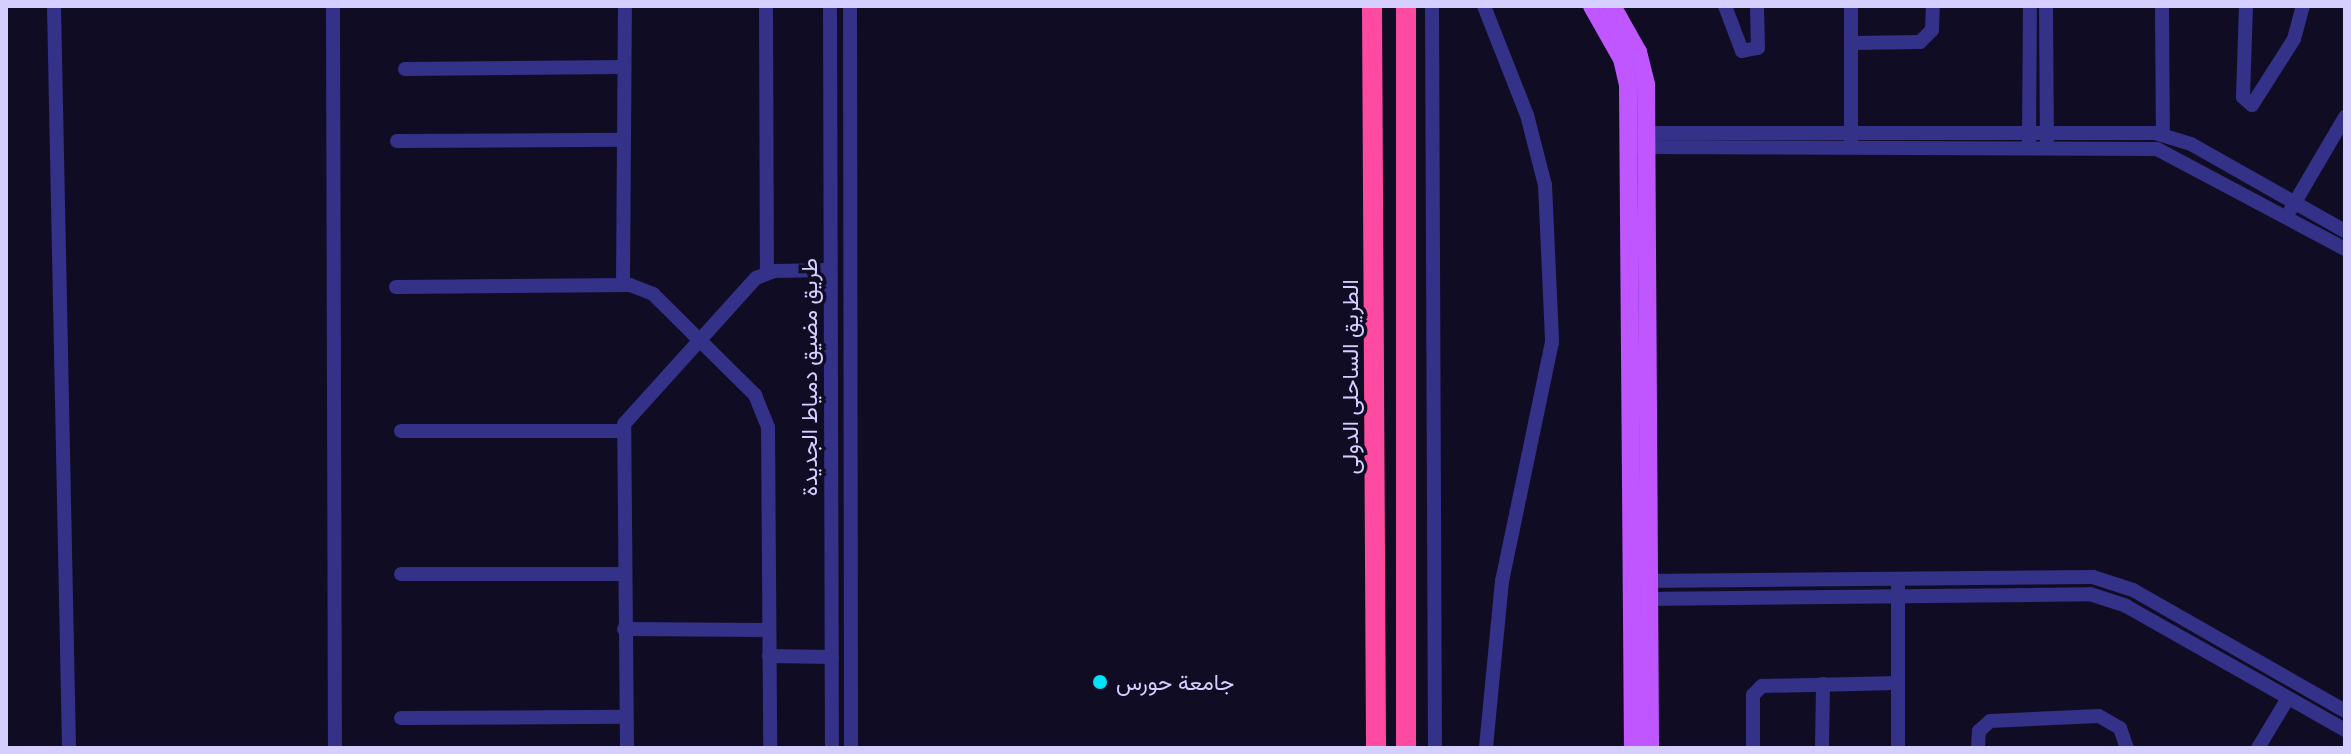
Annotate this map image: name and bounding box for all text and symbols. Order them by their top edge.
street label: طريق مضيق دمياط الجديدة [796,258,822,496]
street label: الطريق الساحلى الدولى [1337,279,1363,475]
place label: جامعة حورس [1116,669,1234,695]
marker: جامعة حورس [1091,673,1109,691]

